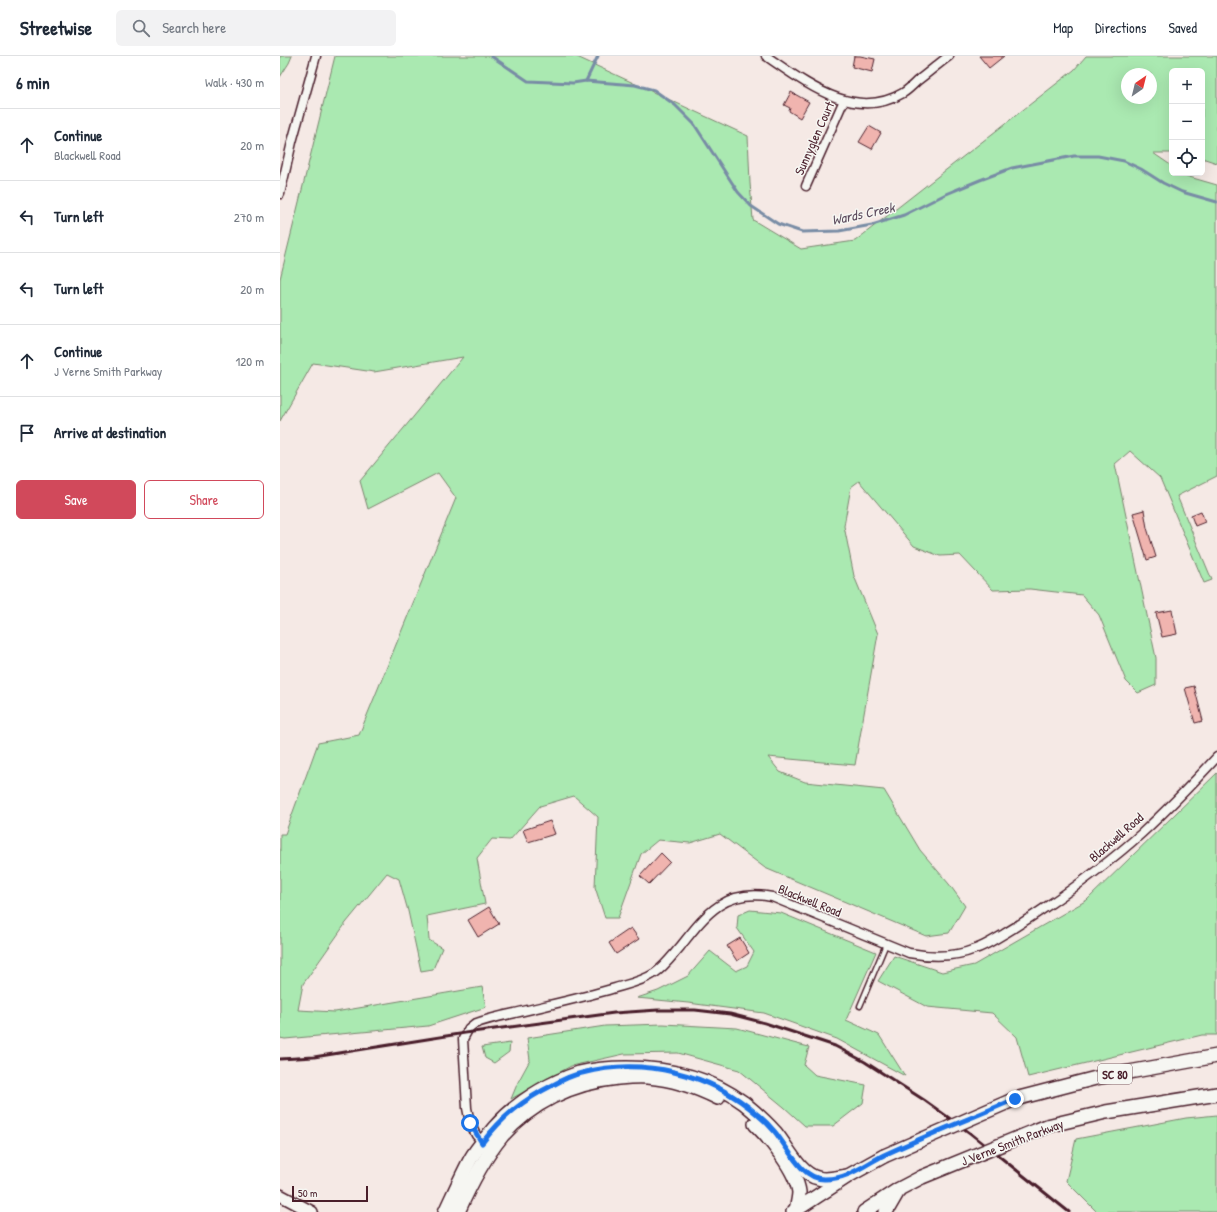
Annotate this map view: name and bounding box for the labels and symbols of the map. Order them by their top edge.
north arrow [1121,68,1157,104]
street label: Sunnyglen Court [790,98,838,178]
water label: Wards Creek [830,197,897,229]
street label: Blackwell Road [1085,808,1147,866]
street label: Blackwell Road [776,879,844,921]
road number: SC 80 [1098,1064,1132,1084]
route end [1006,1090,1024,1108]
route start [461,1114,479,1132]
street label: J Verne Smith Parkway [958,1114,1066,1170]
scale bar [292,1184,368,1203]

